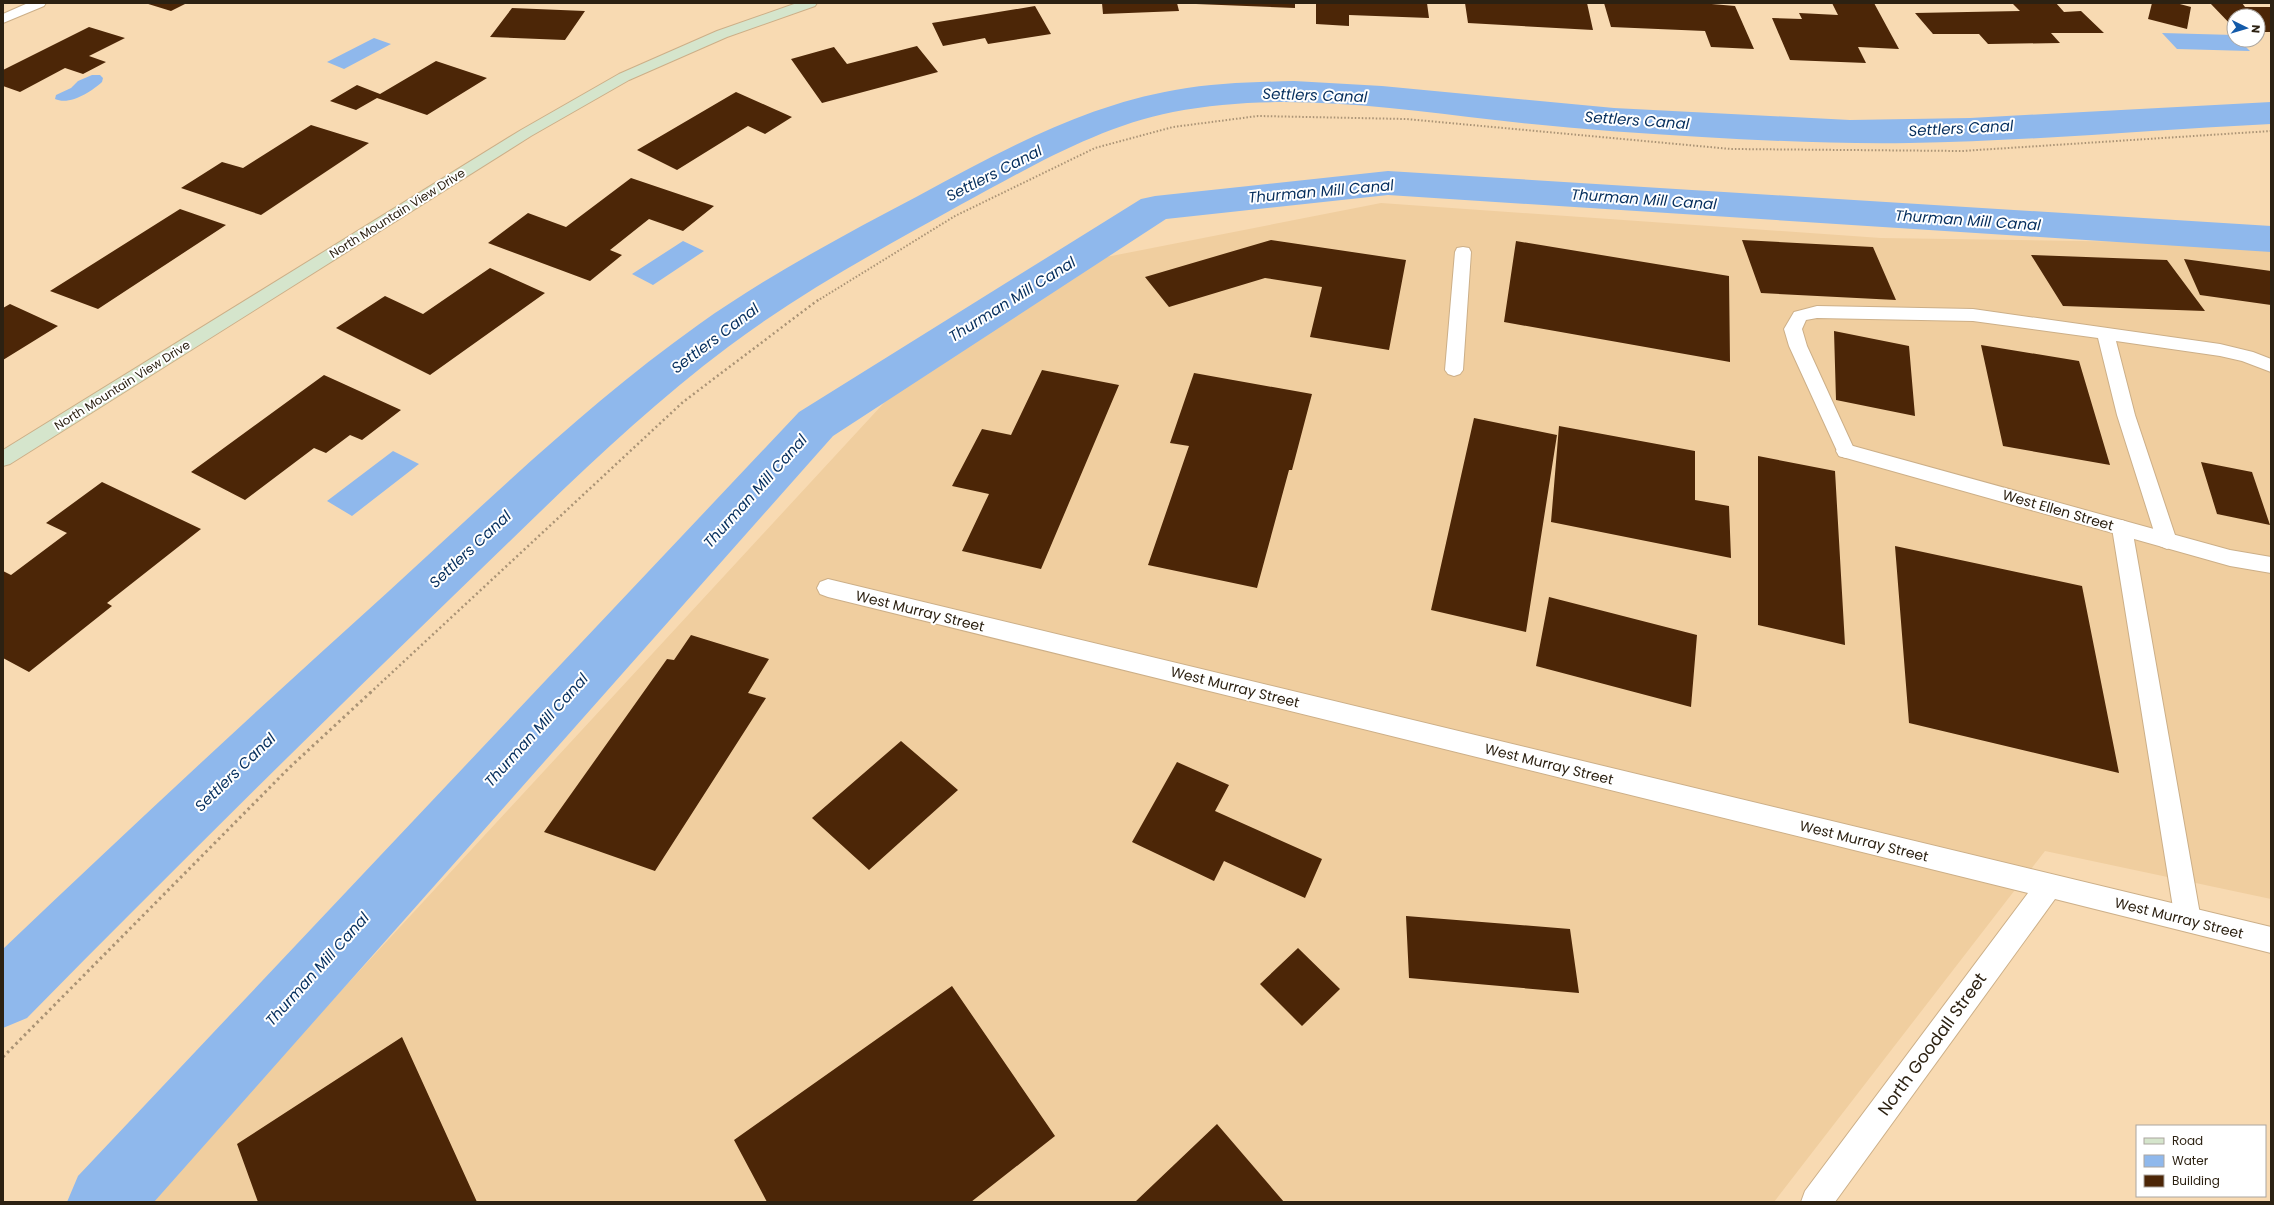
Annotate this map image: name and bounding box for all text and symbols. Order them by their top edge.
north arrow [2226,8,2266,48]
text: N [2248,24,2264,34]
water label: Settlers Canal [1262,83,1368,107]
water label: Settlers Canal [1584,106,1690,134]
water label: Settlers Canal [1908,115,2014,141]
water label: Settlers Canal [942,140,1046,206]
street label: North Mountain View Drive [326,164,468,262]
water label: Thurman Mill Canal [1247,174,1395,208]
water label: Thurman Mill Canal [1570,183,1718,215]
water label: Thurman Mill Canal [1894,204,2042,236]
water label: Thurman Mill Canal [944,251,1080,347]
water label: Settlers Canal [667,298,763,378]
street label: North Mountain View Drive [51,336,193,434]
water label: Thurman Mill Canal [698,429,812,552]
street label: West Ellen Street [2000,485,2116,535]
water label: Settlers Canal [424,505,516,592]
street label: West Murray Street [854,585,986,637]
street label: West Murray Street [1169,661,1301,713]
water label: Thurman Mill Canal [479,668,593,791]
water label: Settlers Canal [190,728,280,816]
street label: West Murray Street [1483,738,1615,790]
street label: West Murray Street [1798,815,1930,867]
street label: West Murray Street [2113,892,2245,944]
water label: Thurman Mill Canal [260,907,374,1030]
street label: North Goodall Street [1872,968,1992,1120]
legend [2136,1125,2266,1197]
text: Road [2172,1132,2203,1149]
text: Water [2172,1152,2209,1169]
text: Building [2172,1172,2220,1189]

